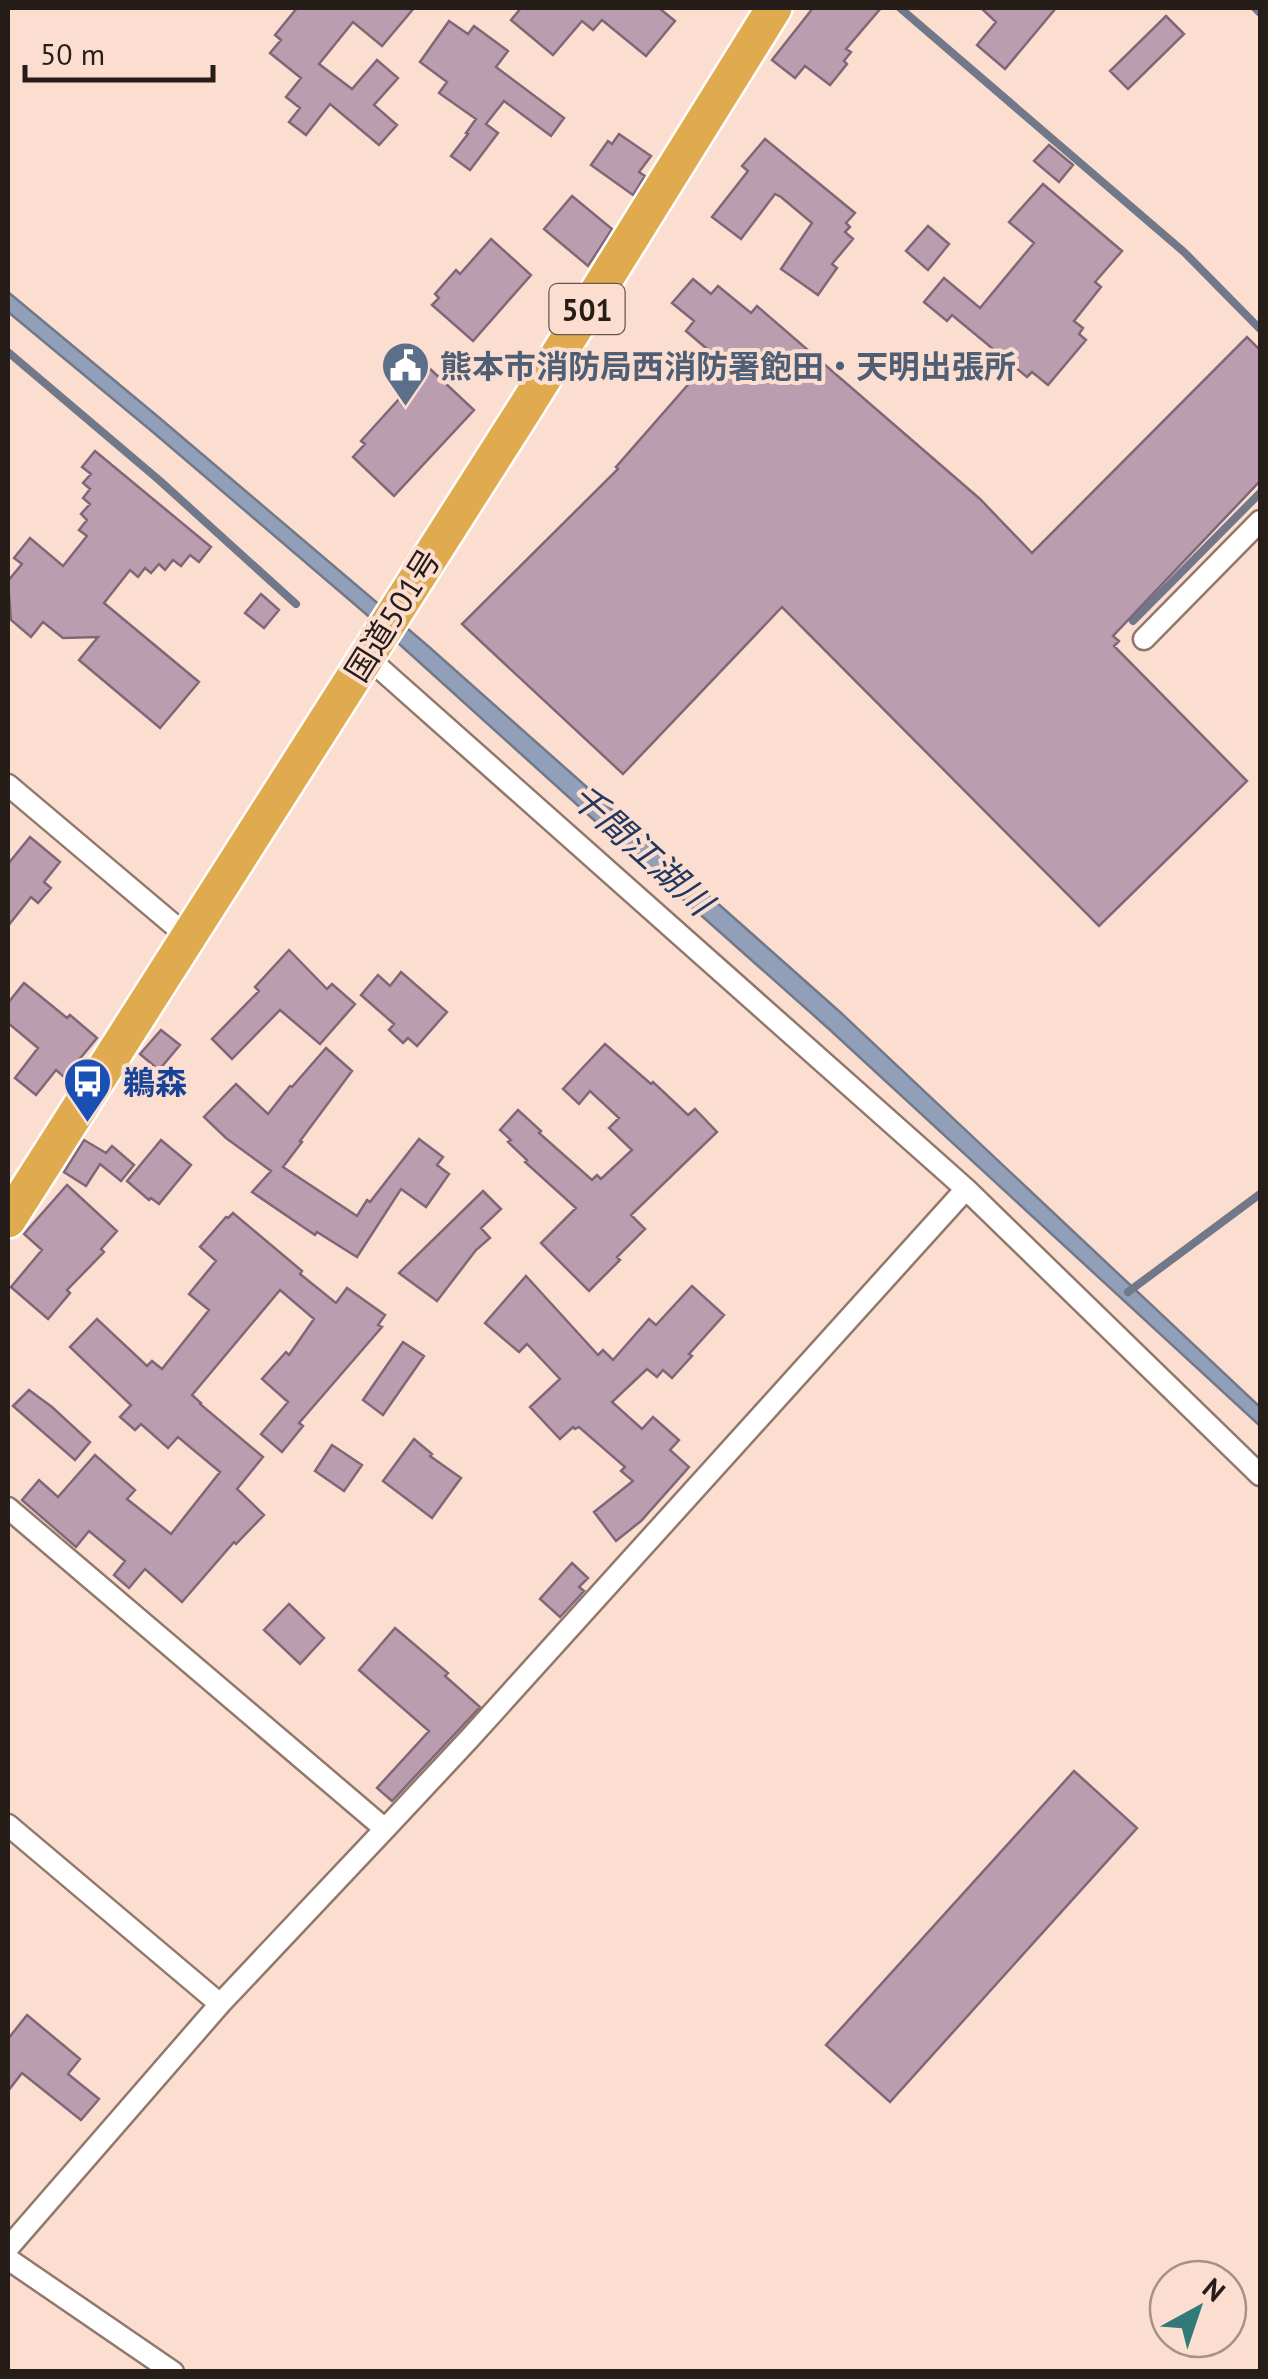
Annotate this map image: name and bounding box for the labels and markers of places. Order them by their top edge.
public building icon: 熊本市消防局西消防署飽田・天明出張所 [379,340,431,408]
place label: 熊本市消防局西消防署飽田・天明出張所 [440,345,1016,387]
bus stop icon: 鵜森 [62,1056,114,1124]
place label: 鵜森 [123,1061,187,1103]

